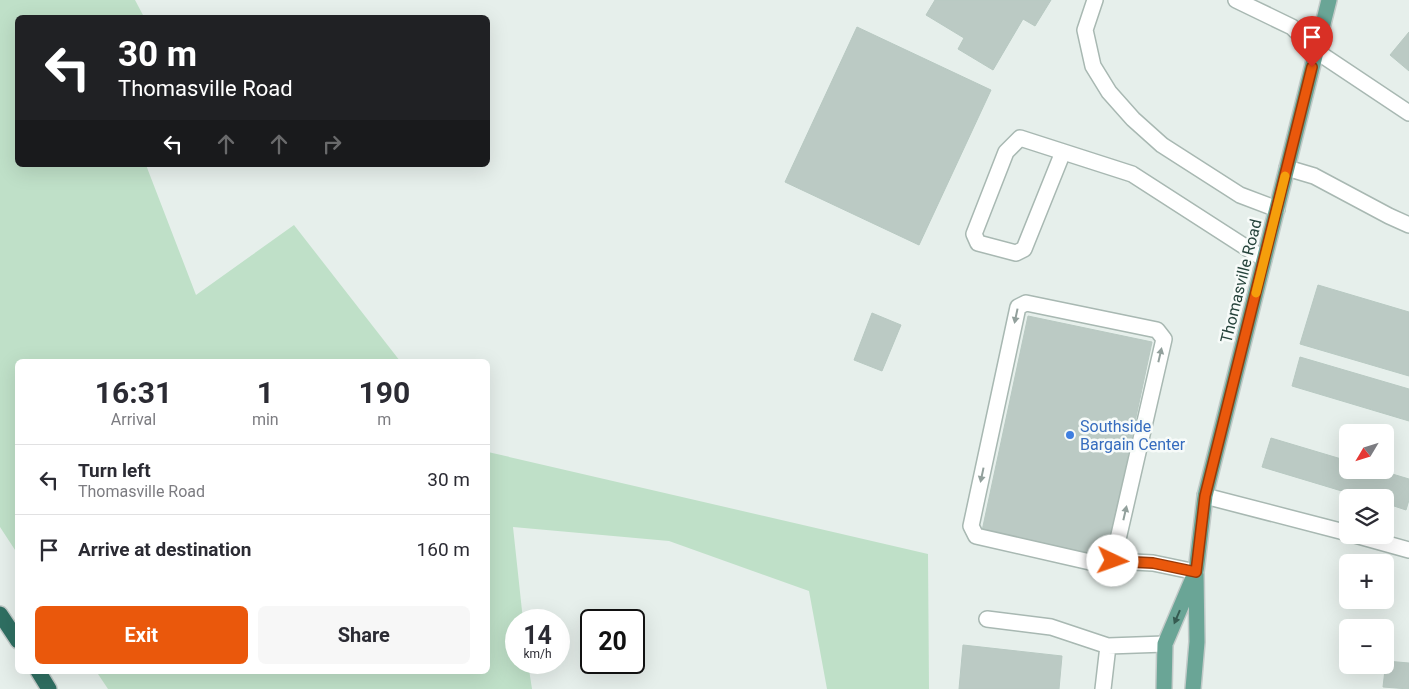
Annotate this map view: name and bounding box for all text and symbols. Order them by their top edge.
pin [1291,16,1333,67]
icon: arrive [1298,23,1326,51]
text: 30 m [118,34,197,75]
icon: left [35,35,100,100]
text: Thomasville Road [118,76,293,101]
icon: left [159,130,187,158]
icon: ahead [212,130,240,158]
icon: ahead [265,130,293,158]
icon: right [318,130,346,158]
street label: Thomasville Road [1216,217,1266,345]
one-way arrow [1012,309,1020,324]
one-way arrow [1156,347,1164,362]
text: 16:31 [95,375,172,410]
text: 1 [257,375,274,410]
text: 190 [359,375,410,410]
text: Arrival [111,410,156,429]
text: min [252,410,279,429]
text: m [377,410,391,429]
place label: Southside Bargain Center [1080,417,1186,454]
north arrow [1339,424,1394,479]
map controls [1339,424,1394,674]
marker: Southside Bargain Center [1064,429,1076,441]
text: Turn left [78,459,151,482]
icon: left [35,466,63,494]
text: 30 m [427,468,470,491]
one-way arrow [978,468,986,483]
text: Thomasville Road [78,482,205,501]
button: layers [1339,489,1394,544]
one-way arrow [1121,506,1129,521]
position arrow [1086,534,1138,586]
icon: arrive [35,536,63,564]
text: Arrive at destination [78,538,251,561]
text: 160 m [417,538,470,561]
button: + [1339,554,1394,609]
button: Exit [35,606,248,664]
button: Share [258,606,470,664]
speed limit sign: 20 [580,609,645,674]
one-way arrow [1172,610,1180,624]
button: − [1339,619,1394,674]
text: 14 [523,621,552,650]
text: km/h [523,647,552,661]

